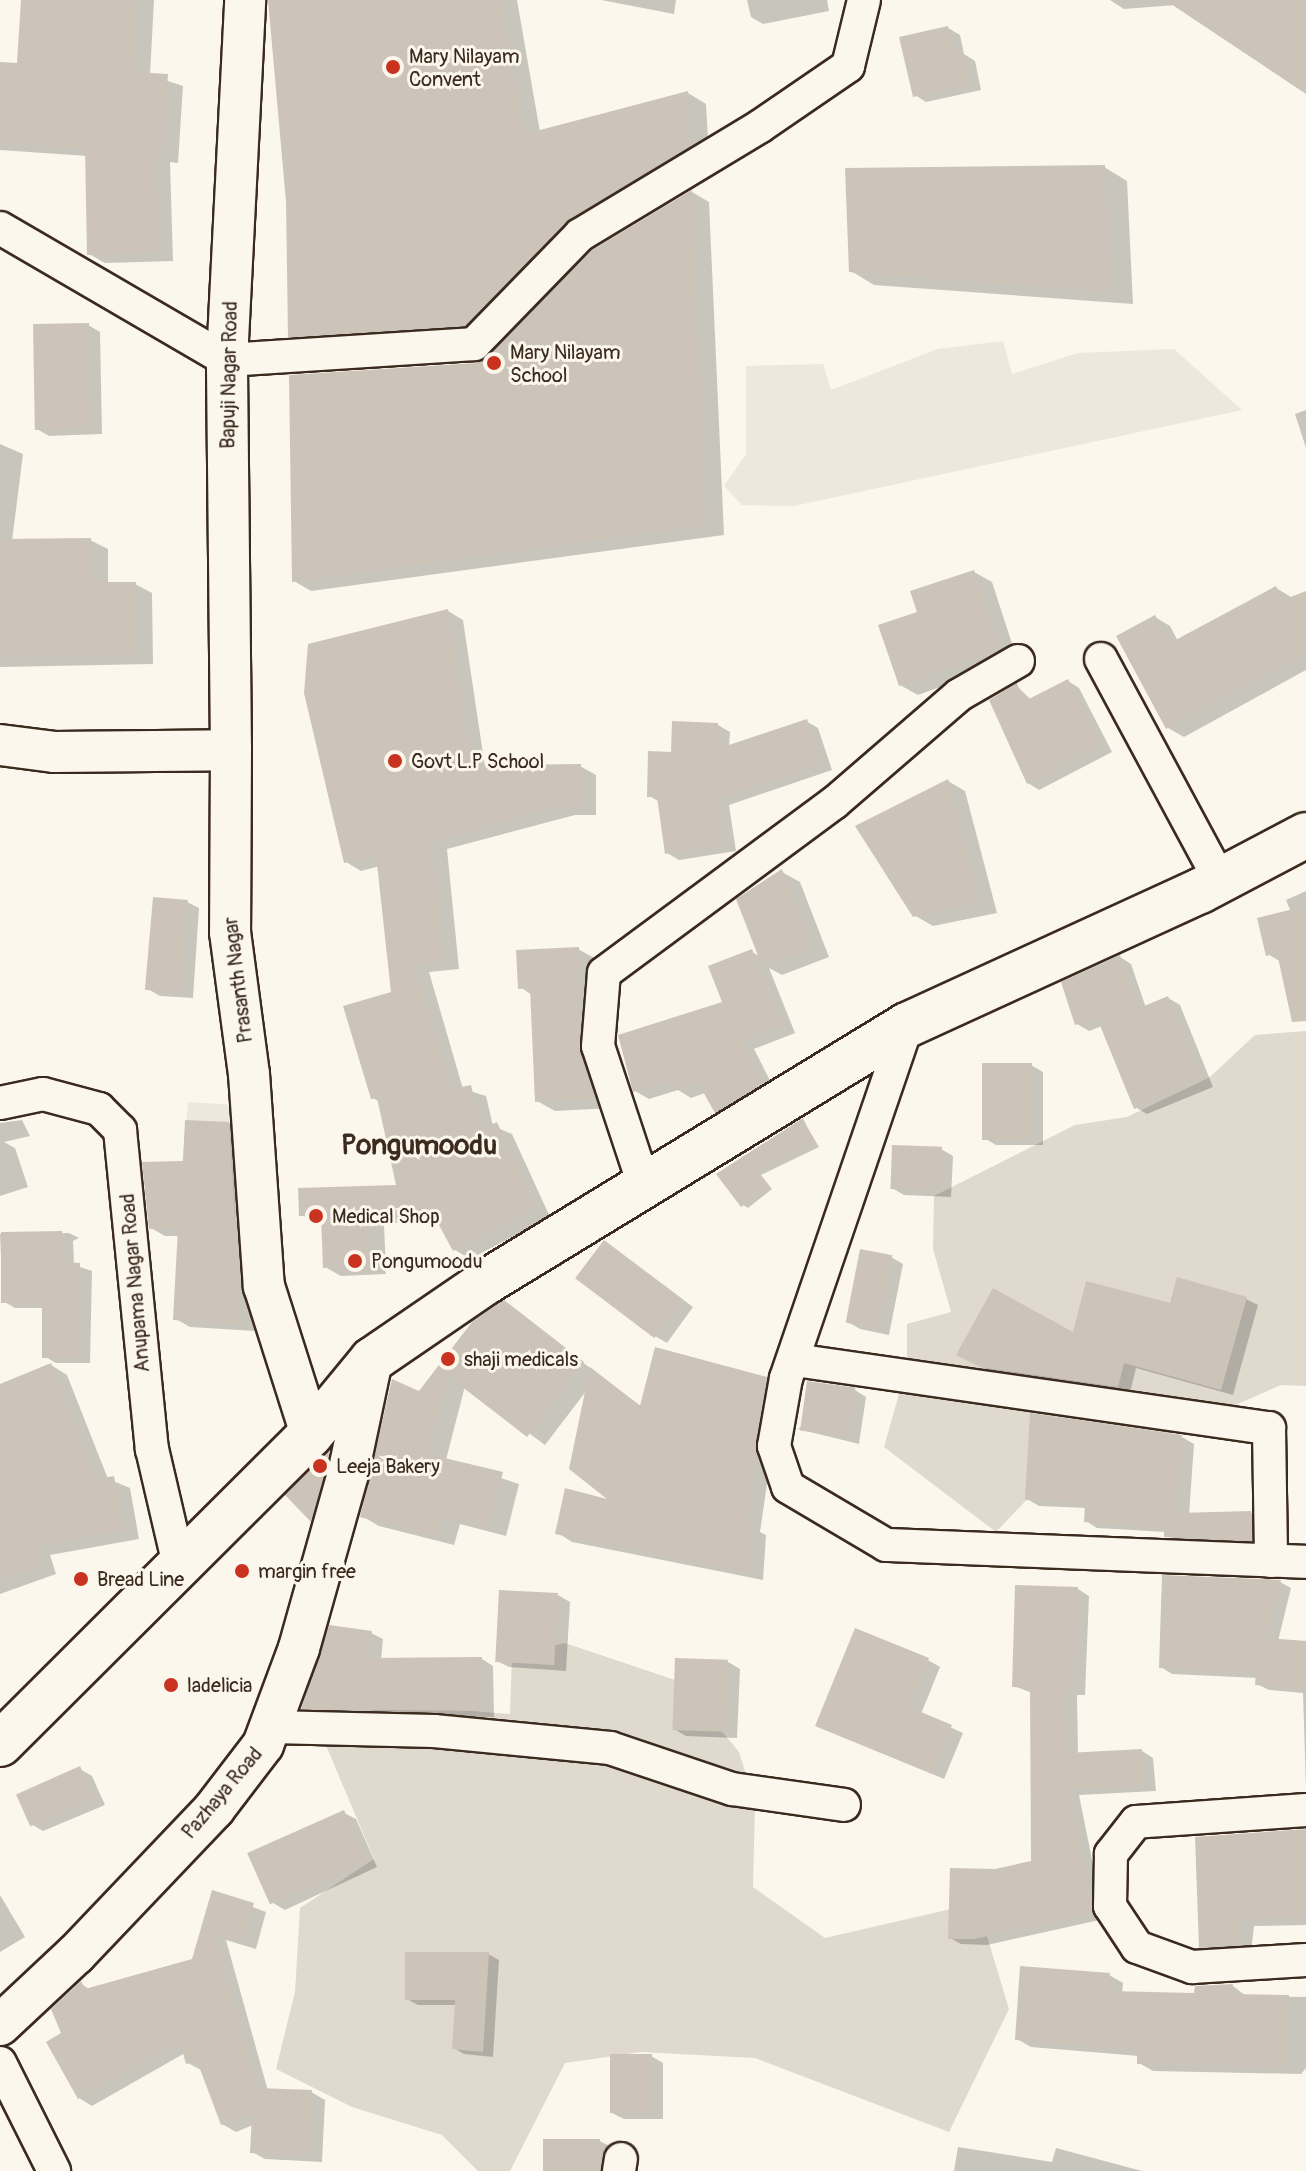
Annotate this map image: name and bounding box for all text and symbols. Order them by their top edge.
place label: Mary Nilayam Convent [409,44,519,91]
marker: Mary Nilayam Convent [384,58,402,76]
street label: Bapuji Nagar Road [216,301,242,449]
place label: Mary Nilayam School [510,340,620,387]
marker: Mary Nilayam School [485,354,503,372]
place label: Govt L.P School [411,749,544,773]
marker: Govt L.P School [386,752,404,770]
street label: Prasanth Nagar [218,916,258,1044]
district label: Pongumoodu [341,1129,497,1163]
street label: Anupama Nagar Road [115,1193,155,1373]
place label: Medical Shop [332,1204,440,1228]
marker: Medical Shop [307,1207,325,1225]
place label: Pongumoodu [371,1249,483,1273]
marker: Pongumoodu [346,1252,364,1270]
place label: shaji medicals [464,1347,578,1371]
marker: shaji medicals [439,1350,457,1368]
place label: Leeja Bakery [336,1454,440,1478]
marker: Leeja Bakery [311,1457,329,1475]
place label: margin free [258,1559,356,1583]
marker: margin free [233,1562,251,1580]
place label: Bread Line [97,1567,184,1591]
marker: Bread Line [72,1570,90,1588]
place label: ladelicia [187,1673,252,1697]
marker: ladelicia [162,1676,180,1694]
street label: Pazhaya Road [177,1742,267,1844]

